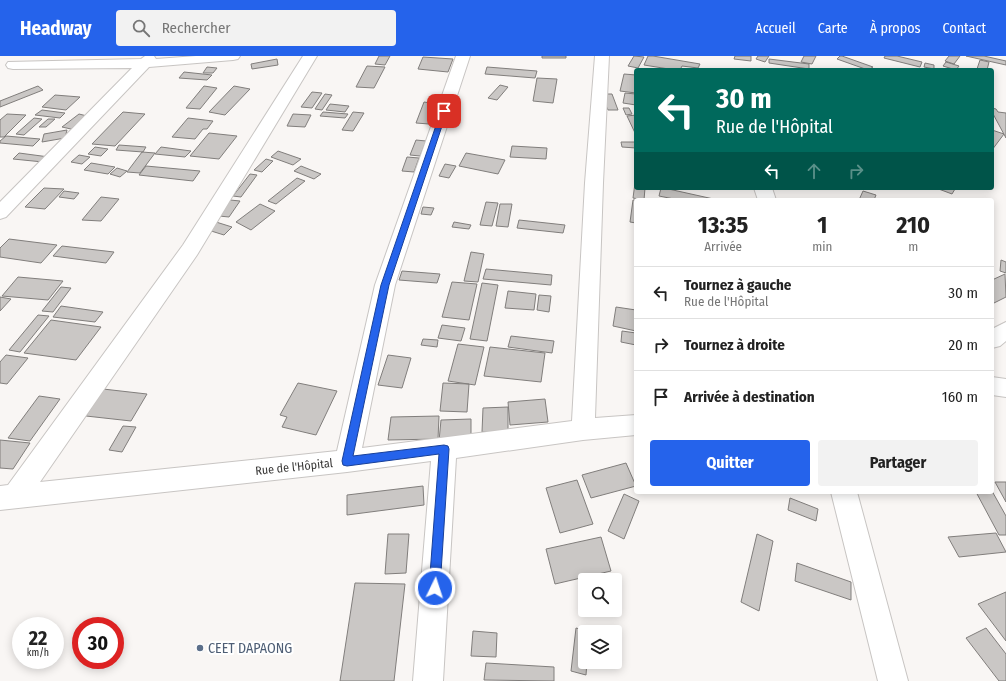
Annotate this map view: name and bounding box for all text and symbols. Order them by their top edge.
search box [116,10,396,46]
text: Headway [20,17,92,40]
icon: search [130,17,152,39]
text: Rechercher [162,19,231,37]
text: Accueil [755,20,796,37]
text: Carte [818,20,848,37]
text: À propos [870,20,921,37]
text: Contact [943,20,986,37]
text: 30 m [716,82,772,115]
icon: left [650,84,702,136]
pin [427,94,461,128]
icon: arrive [433,100,455,122]
text: Rue de l'Hôpital [716,116,833,138]
icon: left [761,160,783,182]
icon: ahead [803,160,825,182]
icon: right [845,160,867,182]
text: 13:35 [698,211,748,239]
text: 1 [817,211,827,239]
text: 210 [896,211,930,239]
text: Arrivée [704,239,742,254]
text: min [812,239,832,254]
text: m [908,239,918,254]
text: Tournez à gauche [684,276,791,294]
icon: left [650,282,672,304]
text: 30 m [948,284,978,302]
text: Rue de l'Hôpital [684,294,768,309]
icon: right [650,334,672,356]
text: Tournez à droite [684,336,785,354]
text: 20 m [949,336,978,354]
icon: arrive [650,386,672,408]
text: Arrivée à destination [684,388,815,406]
text: 160 m [942,388,978,406]
button: Quitter [650,440,810,486]
button: Partager [818,440,978,486]
street label: Rue de l'Hôpital [255,456,333,478]
position arrow [414,567,456,609]
map controls [578,573,622,669]
button: search [578,573,622,617]
speed limit sign: 30 [72,617,124,669]
button: layers [578,625,622,669]
text: 22 [29,626,47,650]
place label: CEET DAPAONG [208,640,292,657]
marker: CEET DAPAONG [195,643,205,653]
text: km/h [27,647,49,659]

